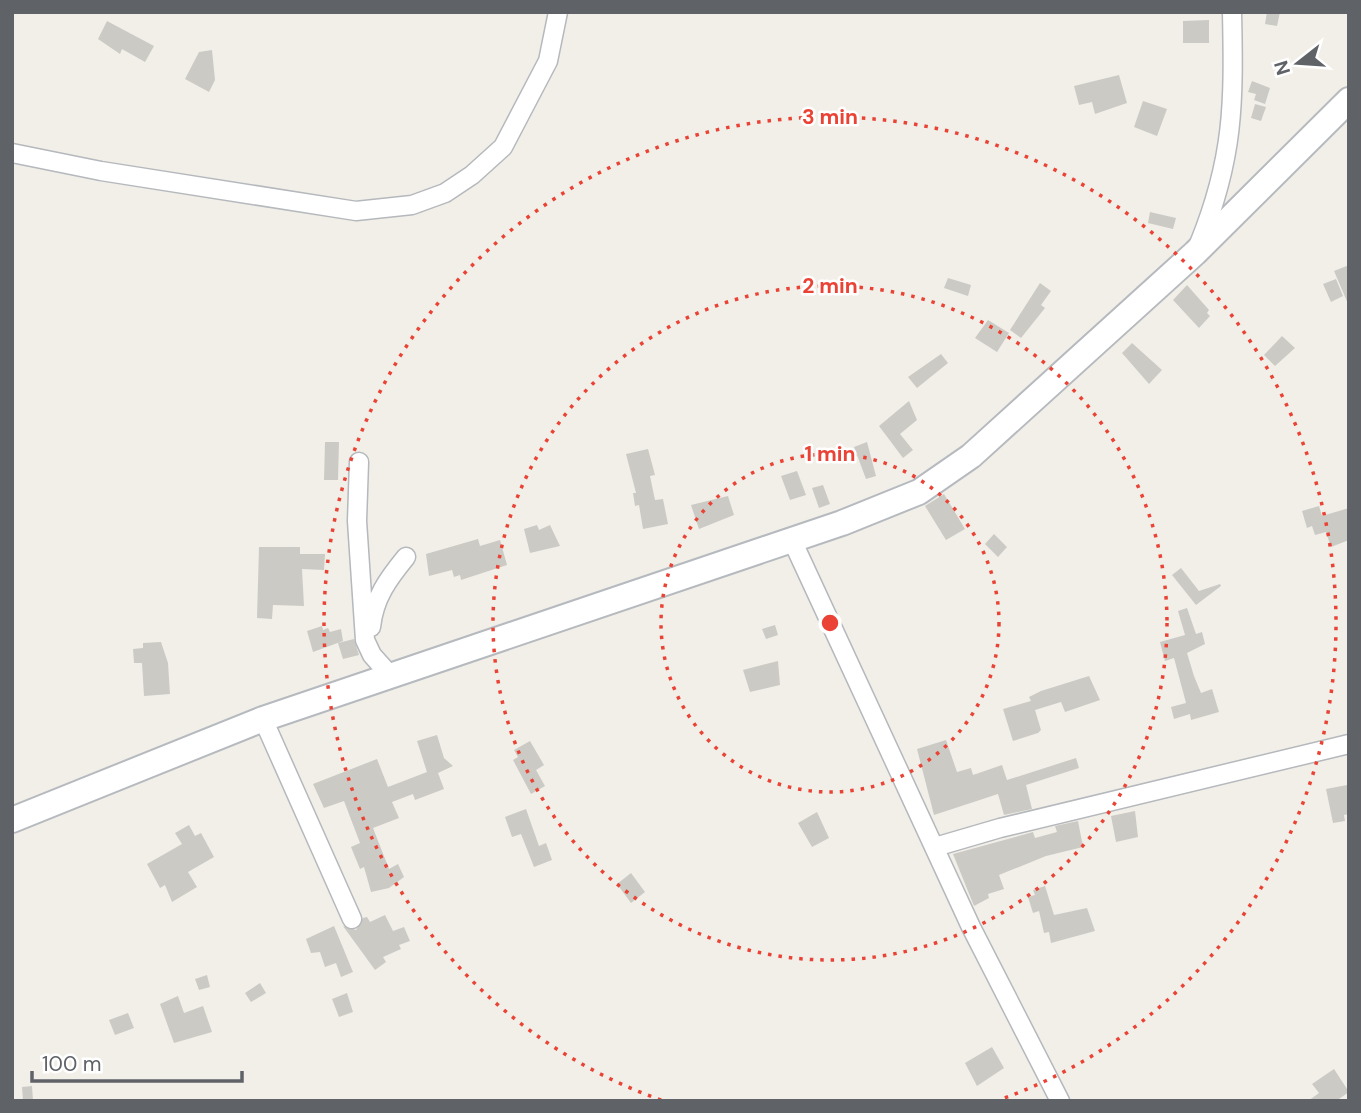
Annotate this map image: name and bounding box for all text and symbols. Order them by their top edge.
north arrow [1263,28,1333,98]
text: N [1268,58,1296,78]
text: 3 min [802,103,858,131]
text: 2 min [802,272,858,300]
text: 1 min [804,440,856,468]
centre of rings [818,611,842,635]
scale bar [32,1040,242,1084]
text: 100 m [42,1050,102,1078]

